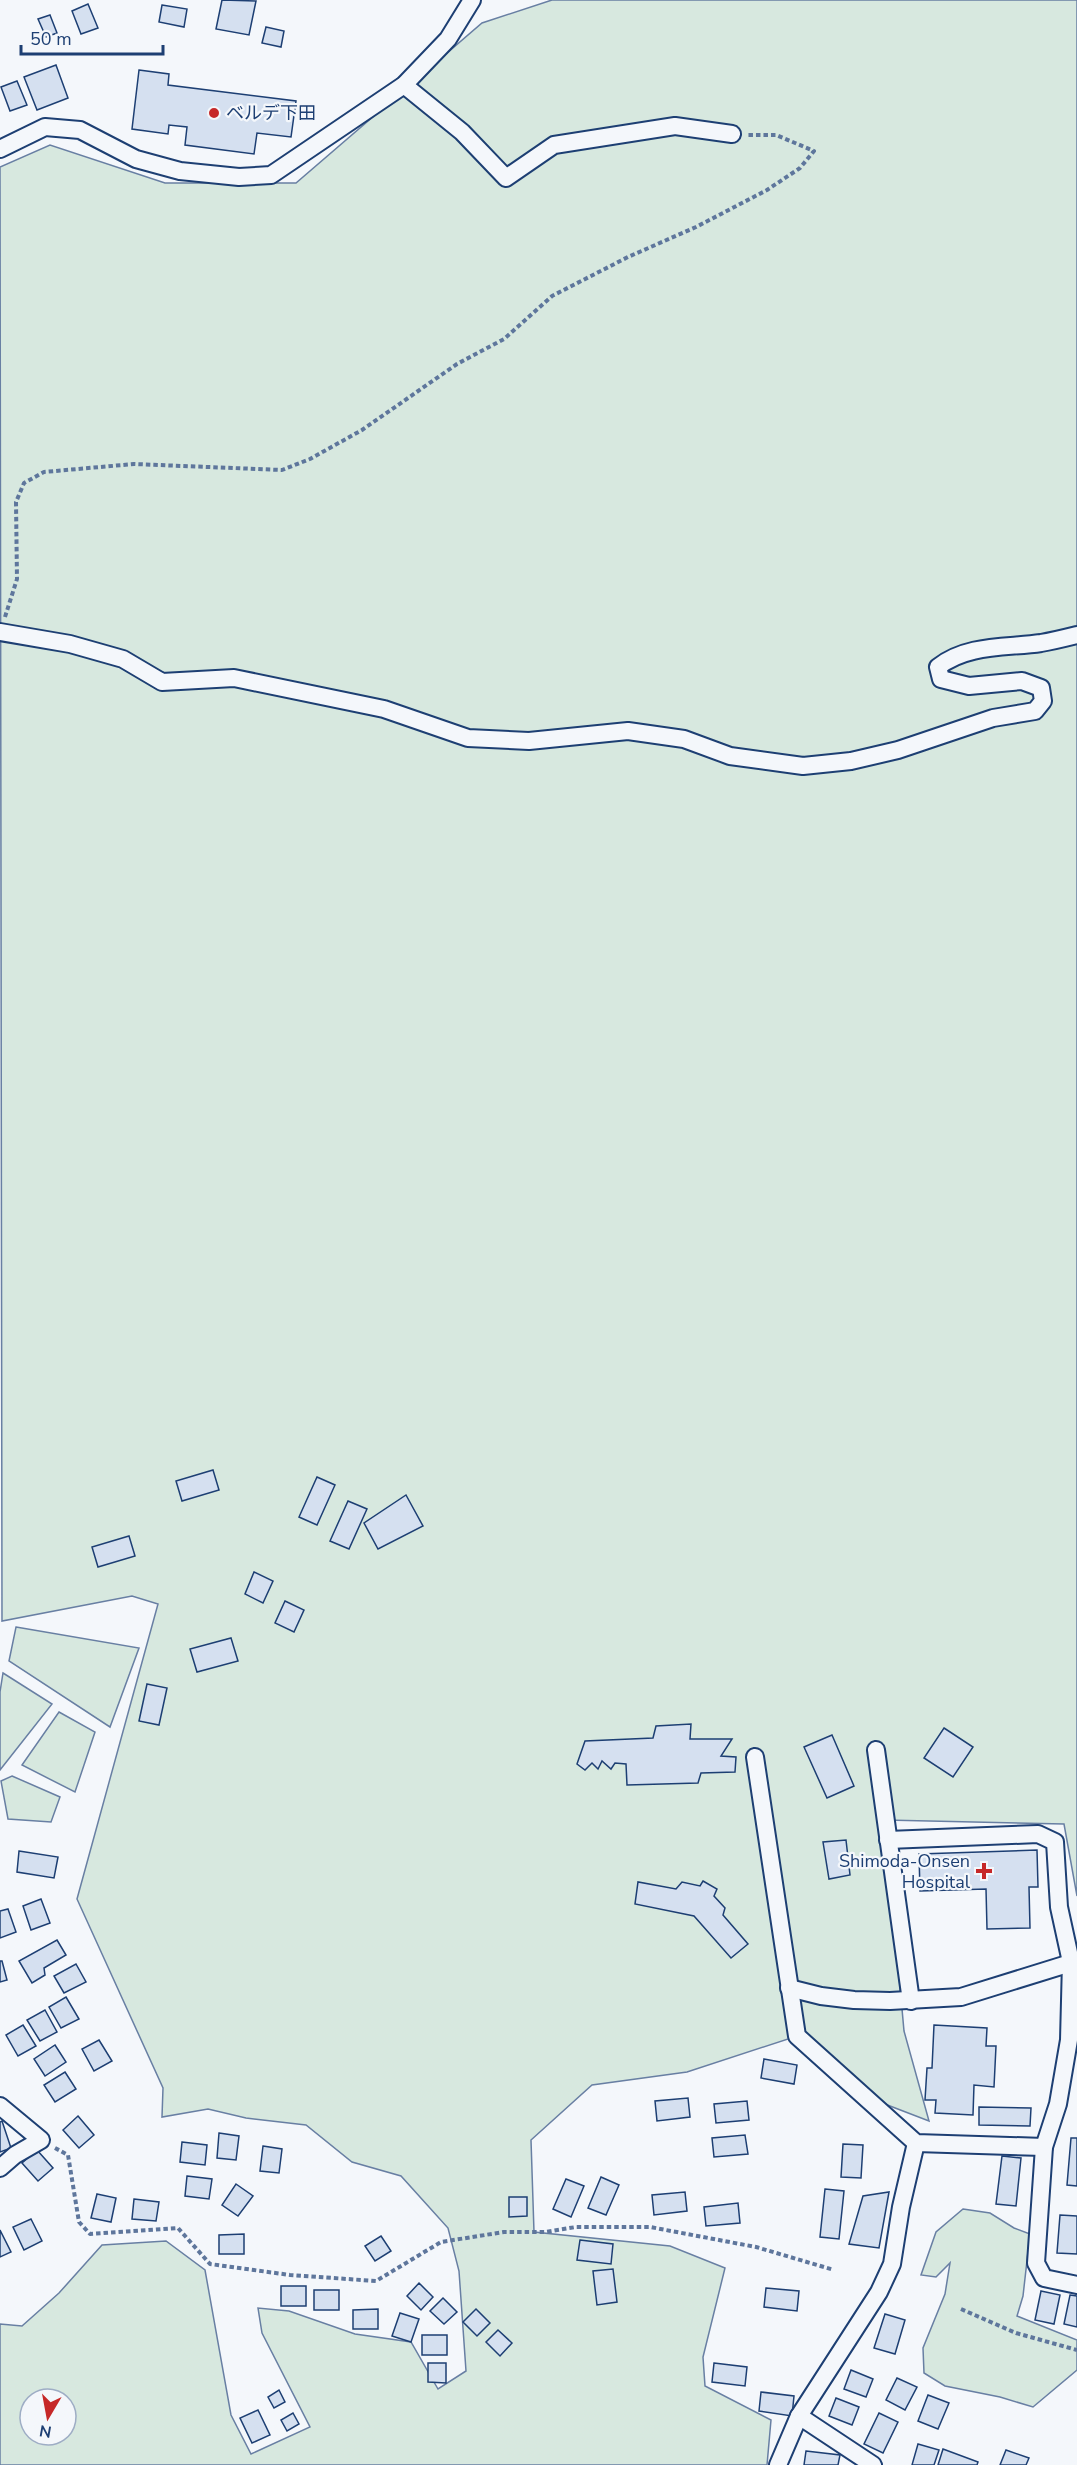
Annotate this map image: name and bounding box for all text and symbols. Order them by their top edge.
scale bar [21,18,164,56]
text: 50 m [30,27,72,51]
place label: ベルデ下田 [226,101,316,125]
marker: ベルデ下田 [207,106,221,120]
place label: Shimoda-Onsen Hospital [839,1849,971,1894]
marker: Shimoda-Onsen Hospital [975,1862,993,1880]
north arrow [18,2387,78,2447]
text: N [38,2419,53,2443]

